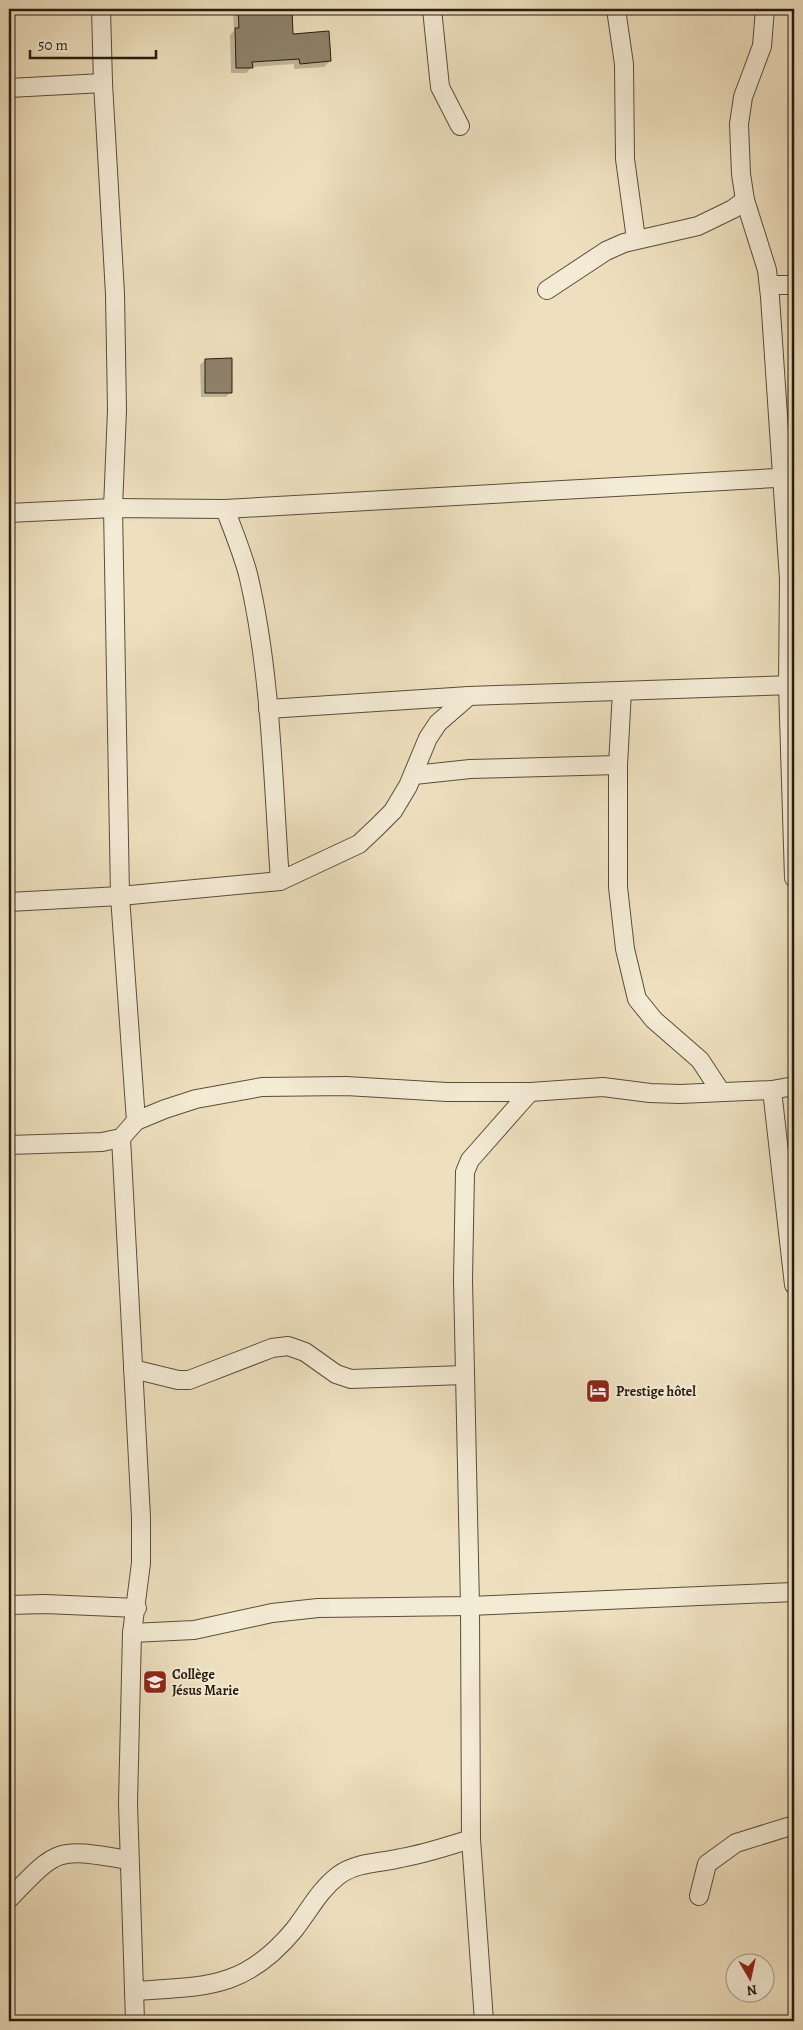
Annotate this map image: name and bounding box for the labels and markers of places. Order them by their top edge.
hotel icon: Prestige hôtel [585,1378,611,1404]
place label: Prestige hôtel [616,1382,696,1401]
place label: Collège Jésus Marie [172,1665,239,1700]
school or university icon: Collège Jésus Marie [142,1669,168,1695]

